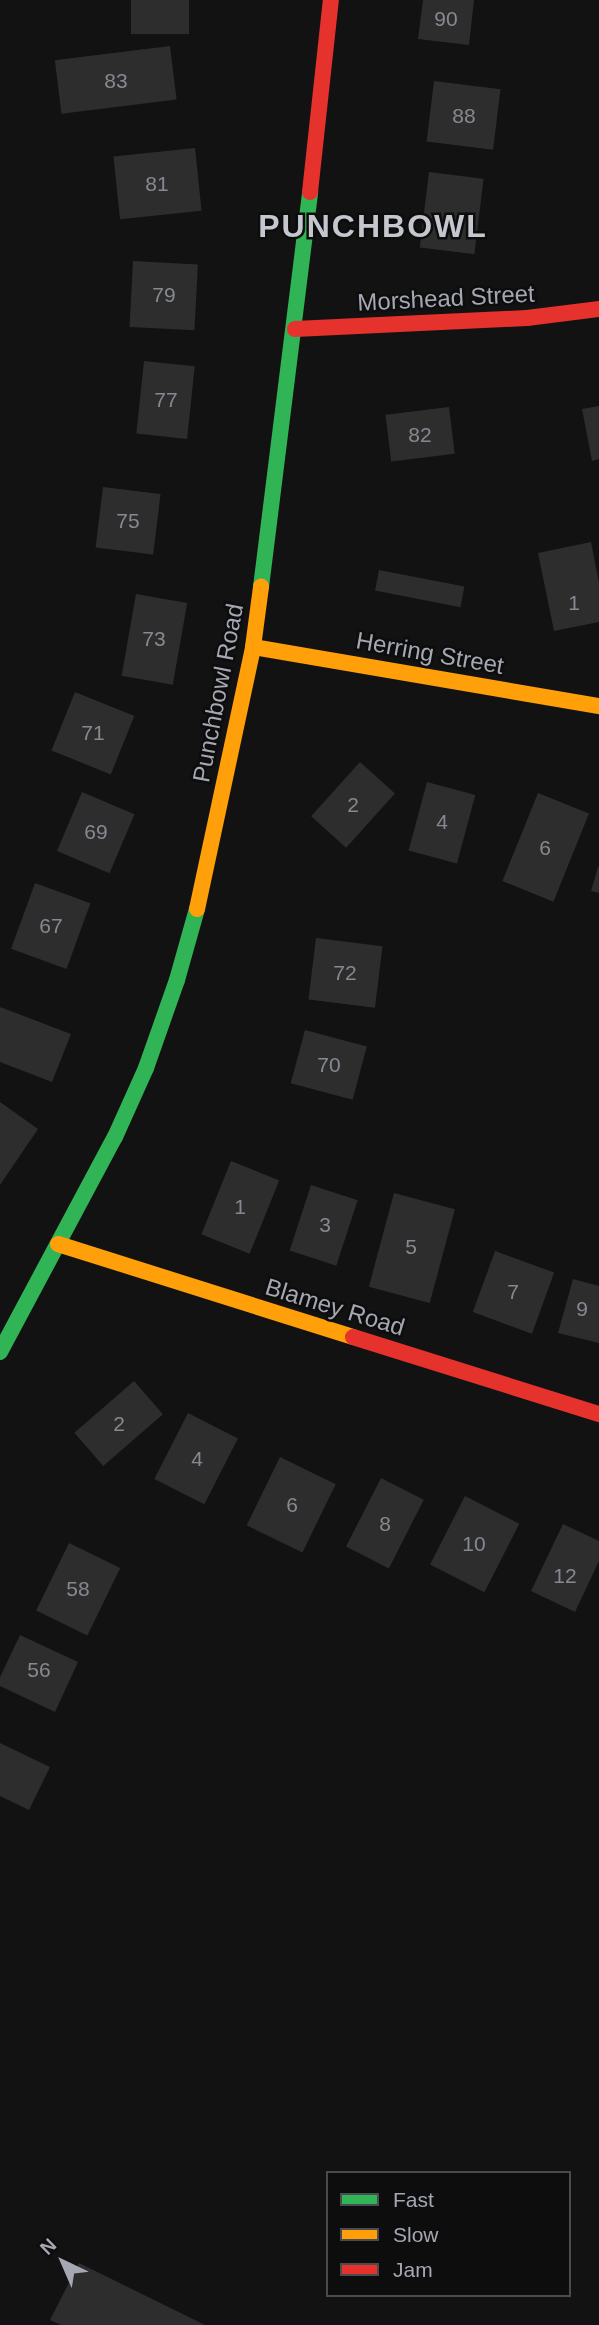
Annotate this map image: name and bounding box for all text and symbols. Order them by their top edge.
house number: 90 [434,6,458,32]
house number: 83 [104,68,128,94]
house number: 88 [452,103,476,129]
house number: 81 [145,171,169,197]
district label: PUNCHBOWL [259,207,487,245]
street label: Morshead Street [357,279,535,317]
house number: 79 [152,282,176,308]
house number: 77 [154,387,178,413]
house number: 82 [408,422,432,448]
house number: 75 [116,508,140,534]
house number: 1 [568,590,580,616]
street label: Punchbowl Road [187,601,249,785]
house number: 73 [142,626,166,652]
street label: Herring Street [354,626,506,680]
house number: 71 [81,720,105,746]
house number: 2 [347,792,359,818]
house number: 4 [436,809,448,835]
house number: 69 [84,819,108,845]
house number: 6 [539,835,551,861]
house number: 67 [39,913,63,939]
house number: 72 [333,960,357,986]
house number: 70 [317,1052,341,1078]
house number: 1 [234,1194,246,1220]
house number: 3 [319,1212,331,1238]
house number: 5 [405,1234,417,1260]
street label: Blamey Road [262,1272,408,1342]
house number: 7 [507,1279,519,1305]
house number: 9 [576,1296,588,1322]
house number: 2 [113,1411,125,1437]
house number: 4 [191,1446,203,1472]
house number: 6 [286,1492,298,1518]
house number: 8 [379,1511,391,1537]
house number: 10 [462,1531,486,1557]
house number: 12 [553,1563,577,1589]
house number: 58 [66,1576,90,1602]
house number: 56 [27,1657,51,1683]
legend [326,2171,571,2297]
text: Fast [393,2188,434,2211]
text: Slow [393,2223,439,2246]
north arrow [28,2227,98,2297]
text: N [36,2234,60,2259]
text: Jam [393,2258,433,2281]

